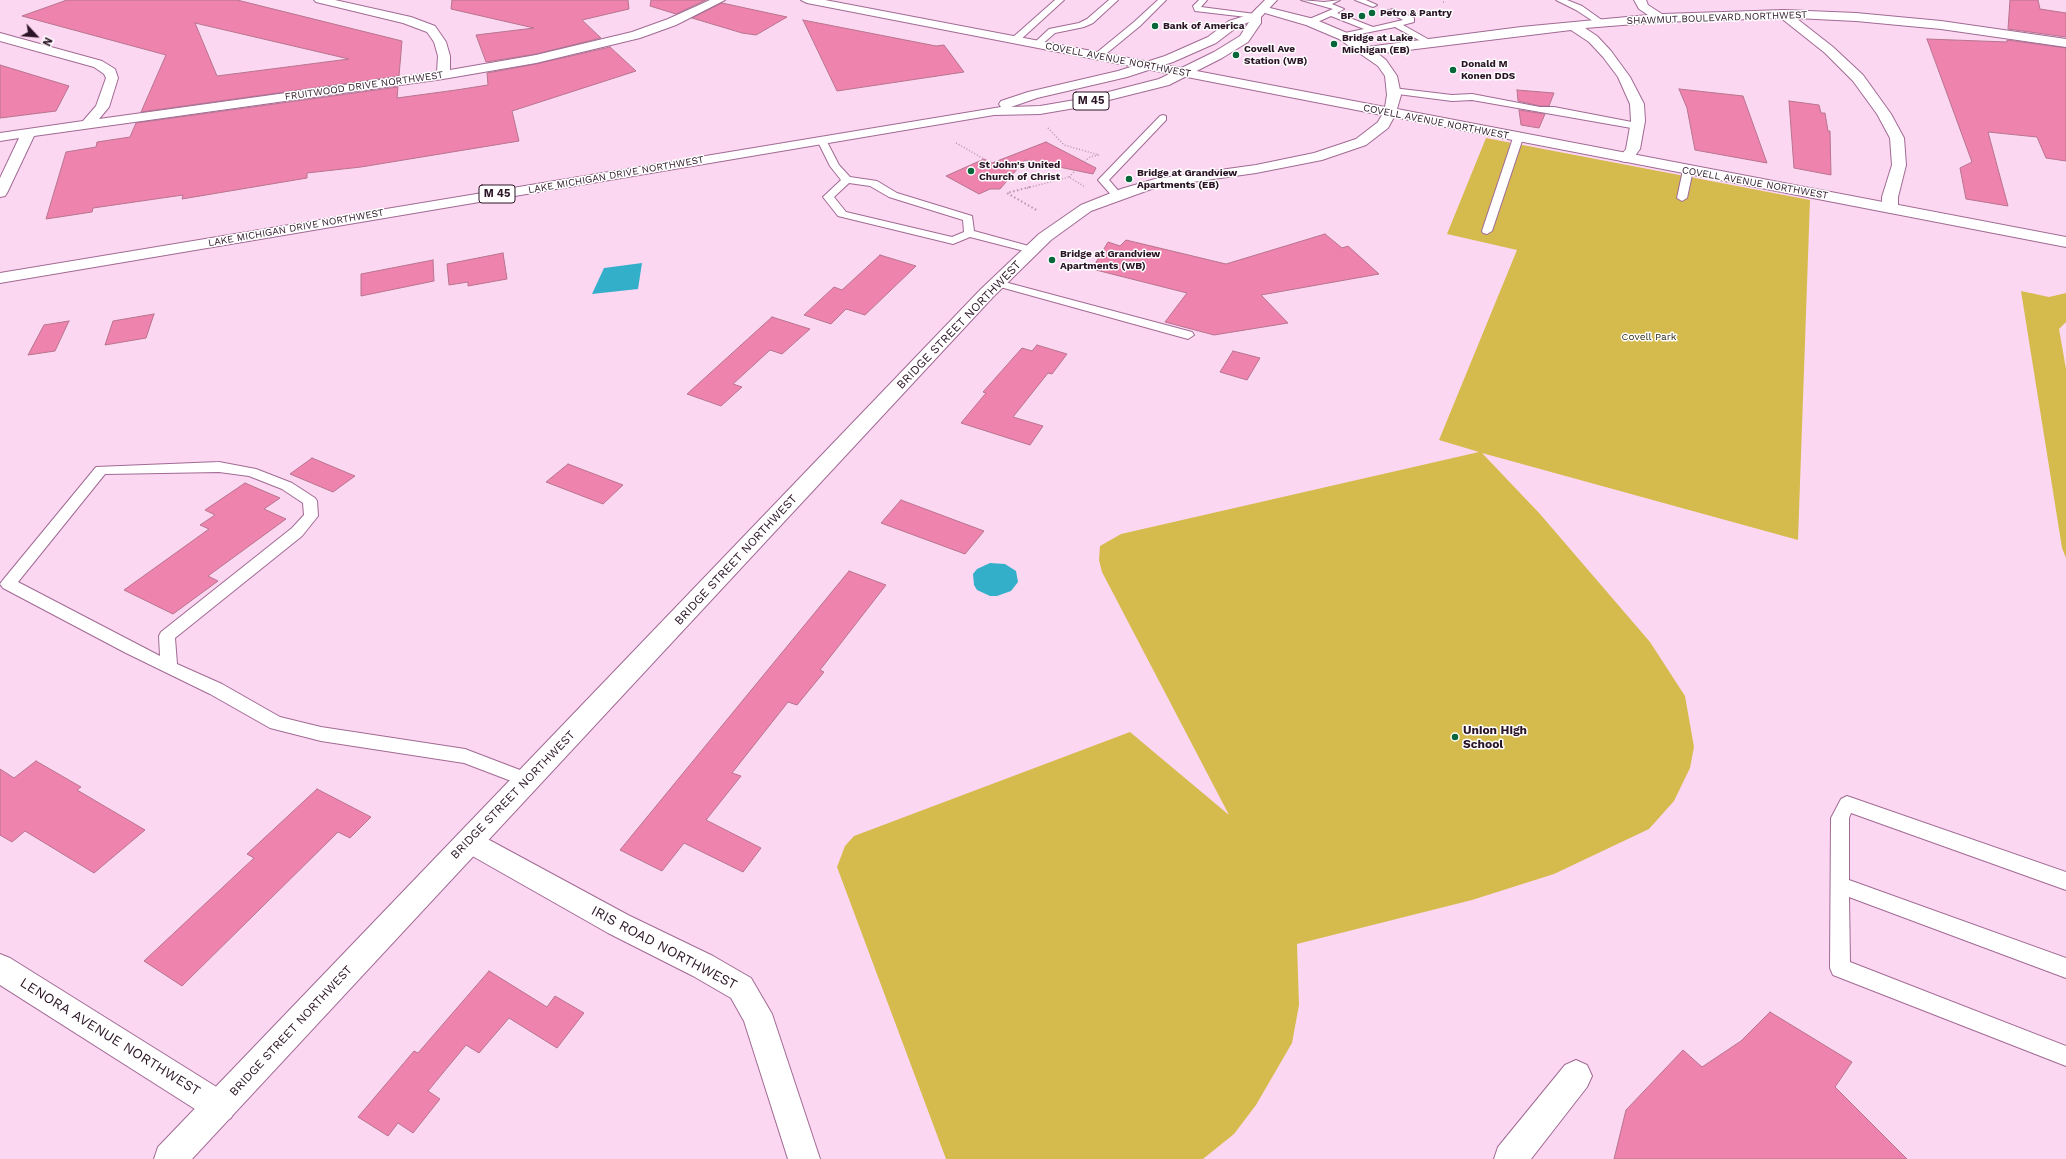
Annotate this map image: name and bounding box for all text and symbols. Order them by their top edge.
place label: Petro & Pantry [1380,7,1452,19]
marker: Petro & Pantry [1367,8,1377,18]
street label: SHAWMUT BOULEVARD NORTHWEST [1627,9,1807,27]
place label: BP [1340,10,1354,22]
marker: BP [1357,11,1367,21]
north arrow [16,16,56,56]
place label: Bank of America [1163,20,1245,32]
marker: Bank of America [1150,21,1160,31]
place label: Bridge at Lake Michigan (EB) [1342,32,1413,56]
text: N [40,35,55,48]
marker: Bridge at Lake Michigan (EB) [1329,39,1339,49]
street label: COVELL AVENUE NORTHWEST [1044,40,1192,80]
place label: Covell Ave Station (WB) [1244,43,1307,66]
marker: Covell Ave Station (WB) [1231,50,1241,60]
place label: Donald M Konen DDS [1461,58,1515,82]
marker: Donald M Konen DDS [1448,65,1458,75]
street label: FRUITWOOD DRIVE NORTHWEST [284,69,444,103]
road number: M 45 [1073,92,1109,110]
street label: COVELL AVENUE NORTHWEST [1362,102,1510,142]
street label: LAKE MICHIGAN DRIVE NORTHWEST [527,154,705,196]
place label: St John's United Church of Christ [979,159,1060,182]
street label: COVELL AVENUE NORTHWEST [1681,164,1829,202]
marker: St John's United Church of Christ [966,166,976,176]
place label: Bridge at Grandview Apartments (EB) [1137,167,1237,190]
marker: Bridge at Grandview Apartments (EB) [1124,174,1134,184]
road number: M 45 [479,185,515,203]
street label: LAKE MICHIGAN DRIVE NORTHWEST [207,207,385,249]
place label: Bridge at Grandview Apartments (WB) [1060,248,1160,272]
marker: Bridge at Grandview Apartments (WB) [1047,255,1057,265]
street label: BRIDGE STREET NORTHWEST [894,258,1024,392]
park label: Covell Park [1622,331,1676,343]
street label: BRIDGE STREET NORTHWEST [672,492,800,628]
place label: Union High School [1463,723,1527,751]
street label: BRIDGE STREET NORTHWEST [448,728,578,862]
marker: Union High School [1450,732,1460,742]
street label: IRIS ROAD NORTHWEST [588,902,740,994]
street label: BRIDGE STREET NORTHWEST [227,963,355,1099]
street label: LENORA AVENUE NORTHWEST [17,974,203,1100]

